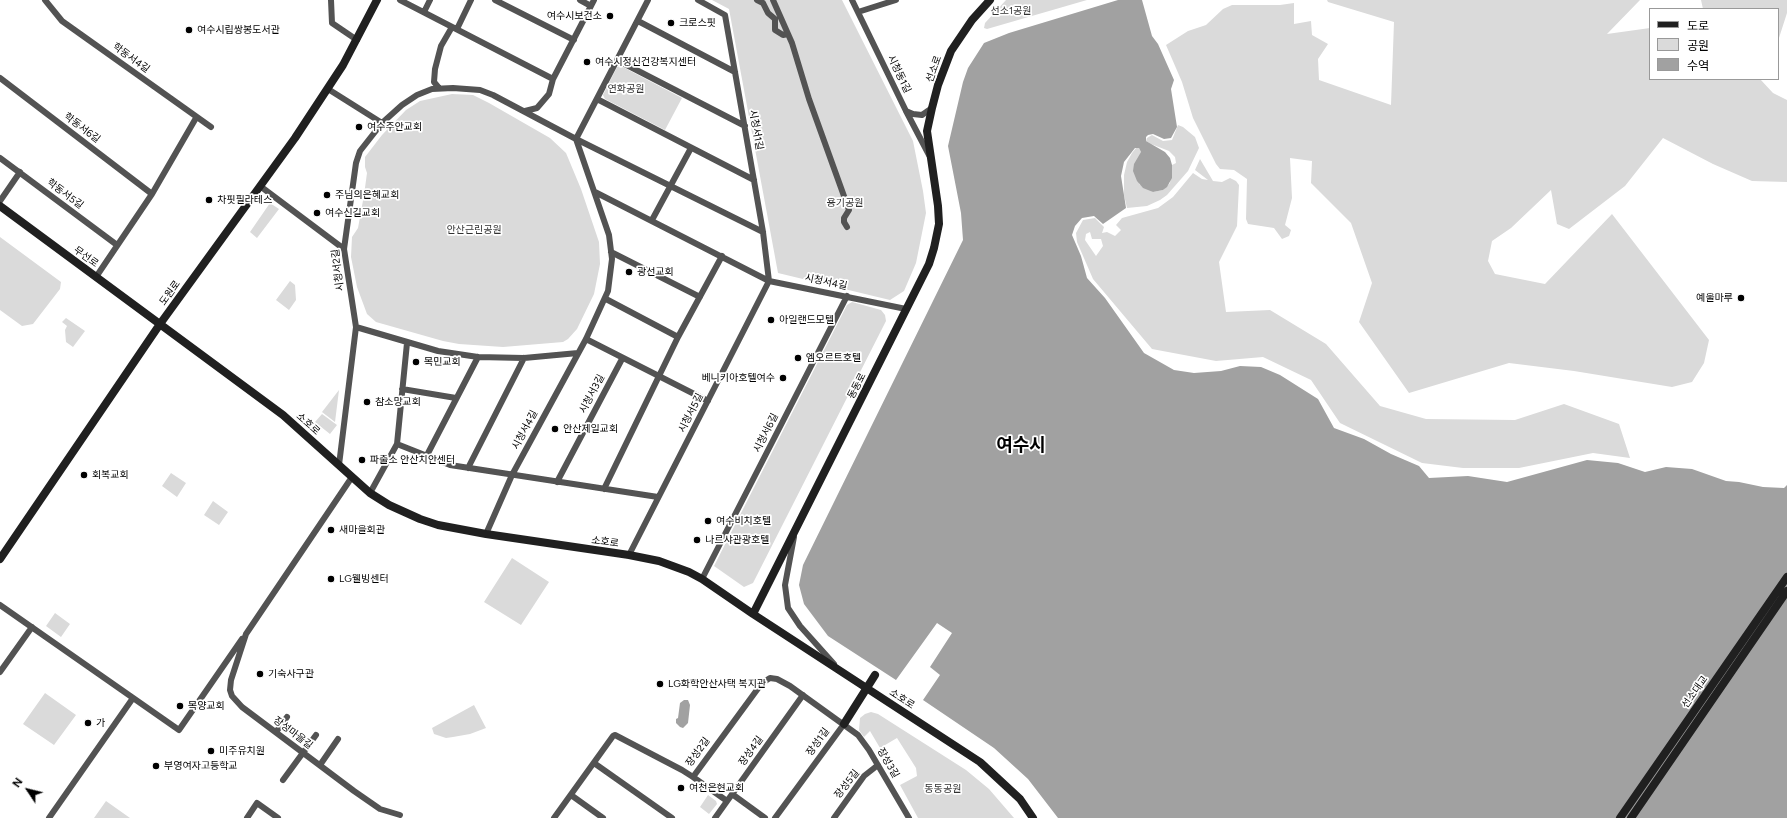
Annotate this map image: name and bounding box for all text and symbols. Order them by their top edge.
park label: 선소1공원 [991,5,1031,17]
legend [1649,8,1779,80]
place label: 여수시보건소 [547,10,602,22]
marker: 여수시보건소 [605,11,615,21]
place label: 크로스핏 [679,17,716,29]
marker: 크로스핏 [666,18,676,28]
text: 도로 [1687,19,1709,33]
place label: 여수시립쌍봉도서관 [197,24,280,36]
marker: 여수시립쌍봉도서관 [184,25,194,35]
text: 공원 [1687,39,1709,53]
street label: 학동서4길 [110,41,152,75]
street label: 시청동1길 [885,53,913,95]
street label: 선소로 [924,54,944,84]
place label: 여수시정신건강복지센터 [595,56,696,68]
marker: 여수시정신건강복지센터 [582,57,592,67]
text: 수역 [1687,59,1709,73]
park label: 연화공원 [608,83,644,95]
street label: 시청서1길 [747,109,765,151]
street label: 학동서6길 [61,110,103,146]
place label: 여수주안교회 [367,121,422,133]
marker: 여수주안교회 [354,122,364,132]
street label: 학동서5길 [44,176,86,212]
place label: 주님의은혜교회 [335,189,399,201]
marker: 주님의은혜교회 [322,190,332,200]
place label: 차핏필라테스 [217,194,272,206]
marker: 차핏필라테스 [204,195,214,205]
park label: 용기공원 [827,197,863,209]
place label: 여수신길교회 [325,207,380,219]
marker: 여수신길교회 [312,208,322,218]
park label: 안산근린공원 [446,224,502,236]
street label: 무선로 [71,244,101,270]
street label: 시청서2길 [329,248,347,292]
place label: 광선교회 [637,266,674,278]
marker: 광선교회 [624,267,634,277]
street label: 시청서4길 [804,272,848,292]
street label: 도원로 [157,278,183,308]
place label: 예울마루 [1696,292,1733,304]
marker: 예울마루 [1736,293,1746,303]
place label: 아일랜드모텔 [779,314,834,326]
marker: 아일랜드모텔 [766,315,776,325]
place label: 엠오르트호텔 [806,352,861,364]
marker: 엠오르트호텔 [793,353,803,363]
place label: 목민교회 [424,356,461,368]
marker: 목민교회 [411,357,421,367]
street label: 동동로 [845,371,869,401]
place label: 베니키아호텔여수 [701,372,775,384]
street label: 시청서3길 [577,373,607,415]
marker: 베니키아호텔여수 [778,373,788,383]
street label: 시청서5길 [676,391,706,435]
place label: 참소망교회 [375,396,421,408]
marker: 참소망교회 [362,397,372,407]
street label: 시청서4길 [510,408,540,452]
street label: 소호로 [294,410,322,438]
street label: 시청서6길 [751,411,781,455]
place label: 안산제일교회 [563,423,618,435]
marker: 안산제일교회 [550,424,560,434]
district label: 여수시 [996,435,1046,457]
place label: 파출소 안산치안센터 [370,454,455,466]
marker: 파출소 안산치안센터 [357,455,367,465]
place label: 회복교회 [92,469,129,481]
marker: 회복교회 [79,470,89,480]
place label: 여수비치호텔 [716,515,771,527]
marker: 여수비치호텔 [703,516,713,526]
place label: 새마을회관 [339,524,385,536]
marker: 새마을회관 [326,525,336,535]
street label: 소호로 [591,534,619,550]
place label: 나르샤관광호텔 [705,534,769,546]
marker: 나르샤관광호텔 [692,535,702,545]
place label: LG웰빙센터 [339,573,389,585]
marker: LG웰빙센터 [326,574,336,584]
place label: 기숙사구관 [268,668,314,680]
marker: 기숙사구관 [255,669,265,679]
street label: 선소대교 [1680,673,1710,711]
place label: LG화학안산사택 복지관 [668,678,766,690]
marker: LG화학안산사택 복지관 [655,679,665,689]
street label: 소호로 [887,686,917,712]
place label: 목양교회 [188,700,225,712]
marker: 목양교회 [175,701,185,711]
street label: 장성마을길 [271,714,315,752]
place label: 가 [96,717,105,729]
marker: 가 [83,718,93,728]
street label: 장성1길 [804,726,832,758]
street label: 장성4길 [736,734,766,768]
street label: 장성2길 [683,735,713,769]
place label: 미주유치원 [219,745,265,757]
marker: 미주유치원 [206,746,216,756]
street label: 장성3길 [875,746,901,780]
place label: 부영여자고등학교 [164,760,238,772]
marker: 부영여자고등학교 [151,761,161,771]
street label: 장성5길 [832,767,862,801]
north arrow [8,770,48,810]
text: N [10,776,26,790]
place label: 여천은현교회 [689,782,744,794]
marker: 여천은현교회 [676,783,686,793]
park label: 동동공원 [925,783,961,795]

